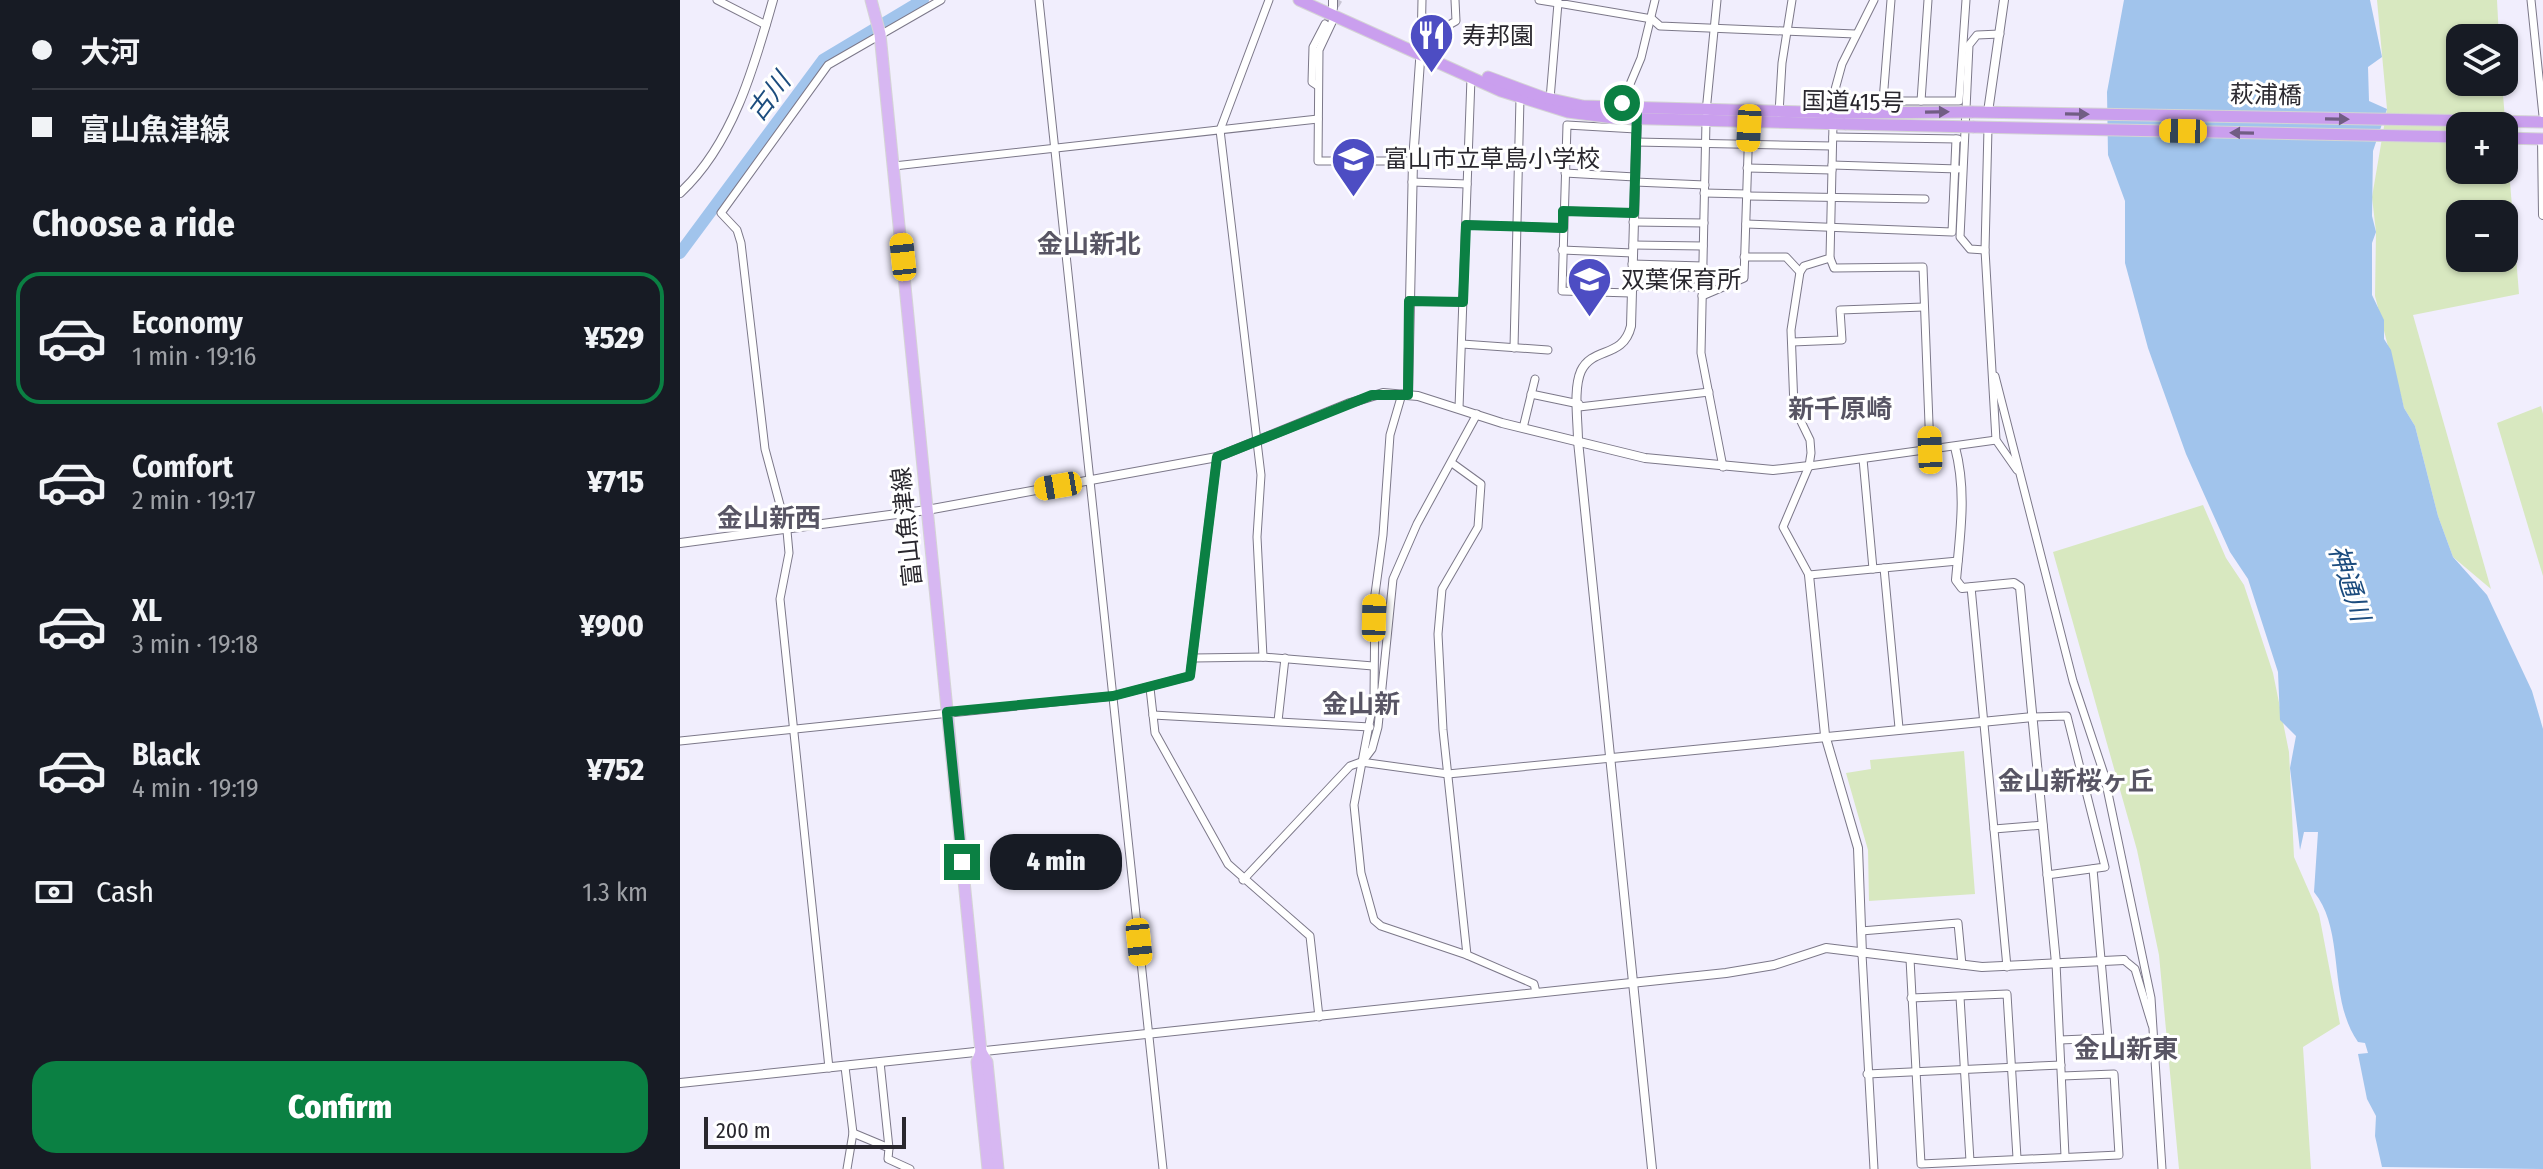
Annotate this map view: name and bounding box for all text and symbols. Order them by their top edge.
restaurant icon: 寿邦園 [1407,12,1455,75]
place label: 寿邦園 [1462,22,1534,50]
map controls [2446,24,2518,272]
button: layers [2446,24,2518,96]
text: 大河 [80,35,140,71]
water label: 古川 [741,65,799,127]
street label: 萩浦橋 [2230,80,2302,110]
route start [1604,85,1640,121]
street label: 国道415号 [1801,87,1905,117]
car [1736,103,1762,153]
one-way arrow [1925,106,1950,119]
one-way arrow [2065,108,2090,120]
text: 富山魚津線 [80,112,230,148]
one-way arrow [2325,112,2350,125]
button: + [2446,112,2518,184]
car [2159,119,2207,143]
one-way arrow [2229,126,2254,139]
school or university icon: 富山市立草島小学校 [1329,135,1377,198]
place label: 富山市立草島小学校 [1384,145,1600,173]
button: − [2446,200,2518,272]
text: Choose a ride [32,202,235,246]
district label: 金山新北 [1037,229,1141,260]
car [889,232,917,282]
school or university icon: 双葉保育所 [1566,256,1614,319]
place label: 双葉保育所 [1621,266,1741,294]
icon: car [36,302,108,374]
text: Economy [132,305,243,341]
text: ¥529 [584,320,644,356]
text: 1 min · 19:16 [132,341,257,372]
district label: 新千原崎 [1788,394,1892,425]
car [1917,426,1943,474]
icon: car [36,446,108,518]
text: Comfort [132,449,233,485]
text: ¥715 [587,464,644,500]
street label: 富山魚津線 [887,466,927,588]
car [1032,470,1084,502]
text: 2 min · 19:17 [132,485,255,516]
district label: 金山新西 [717,503,821,534]
water label: 神通川 [2322,541,2377,628]
icon: car [36,590,108,662]
text: XL [132,593,162,629]
car [1362,594,1386,642]
text: ¥900 [580,608,644,644]
text: 3 min · 19:18 [132,629,258,660]
district label: 金山新 [1322,689,1400,720]
icon: car [36,734,108,806]
text: Black [132,737,200,773]
text: ¥752 [587,752,644,788]
district label: 金山新桜ヶ丘 [1998,766,2154,797]
text: 4 min · 19:19 [132,773,259,804]
callout: 4 min [990,834,1122,890]
route end [944,844,980,880]
text: 4 min [1027,846,1085,877]
icon: cash [32,870,76,914]
text: Cash [96,874,154,910]
text: 1.3 km [582,877,648,908]
car [1125,917,1153,967]
district label: 金山新東 [2074,1034,2178,1065]
button: Confirm [32,1061,648,1153]
scale bar [704,1113,906,1149]
text: 200 m [716,1117,771,1144]

